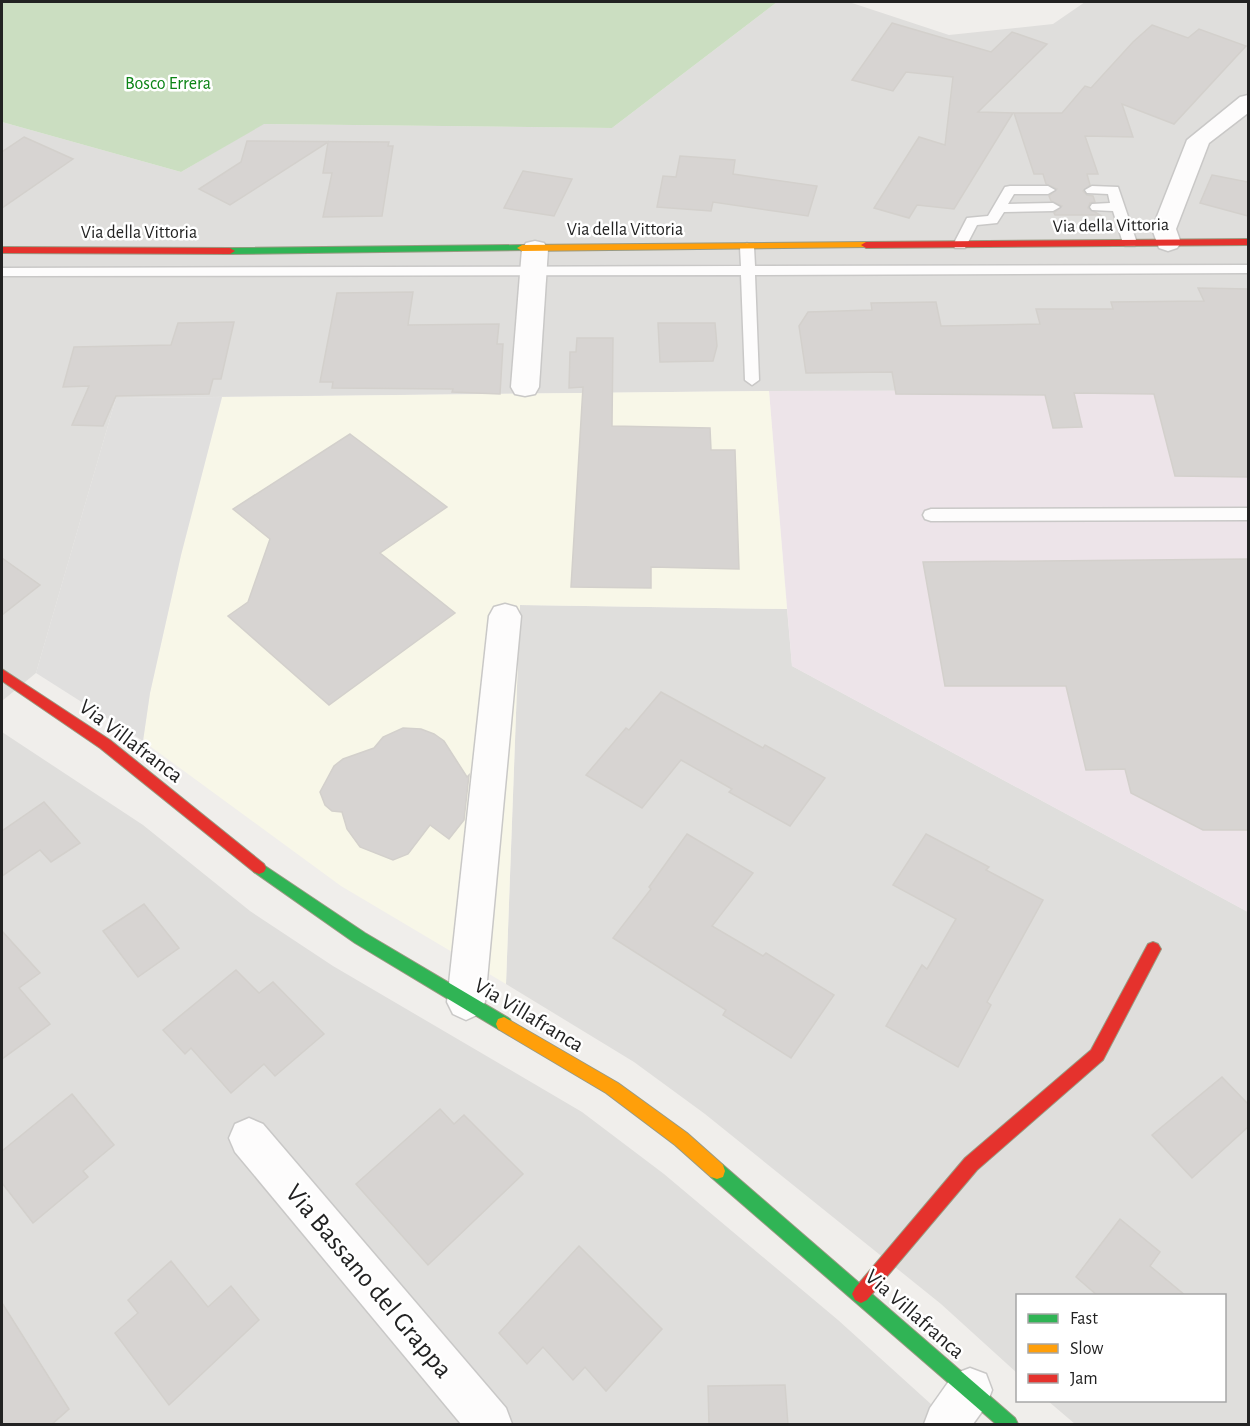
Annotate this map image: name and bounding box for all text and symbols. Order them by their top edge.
park label: Bosco Errera [125,75,211,93]
street label: Via della Vittoria [1053,216,1169,236]
street label: Via della Vittoria [567,221,683,239]
street label: Via della Vittoria [81,224,197,242]
street label: Via Villafranca [75,695,187,787]
street label: Via Villafranca [470,974,588,1056]
street label: Via Bassano del Grappa [280,1179,458,1383]
street label: Via Villafranca [861,1265,969,1363]
legend [1016,1294,1226,1402]
text: Fast [1070,1310,1098,1328]
text: Slow [1070,1340,1103,1358]
text: Jam [1070,1370,1098,1388]

